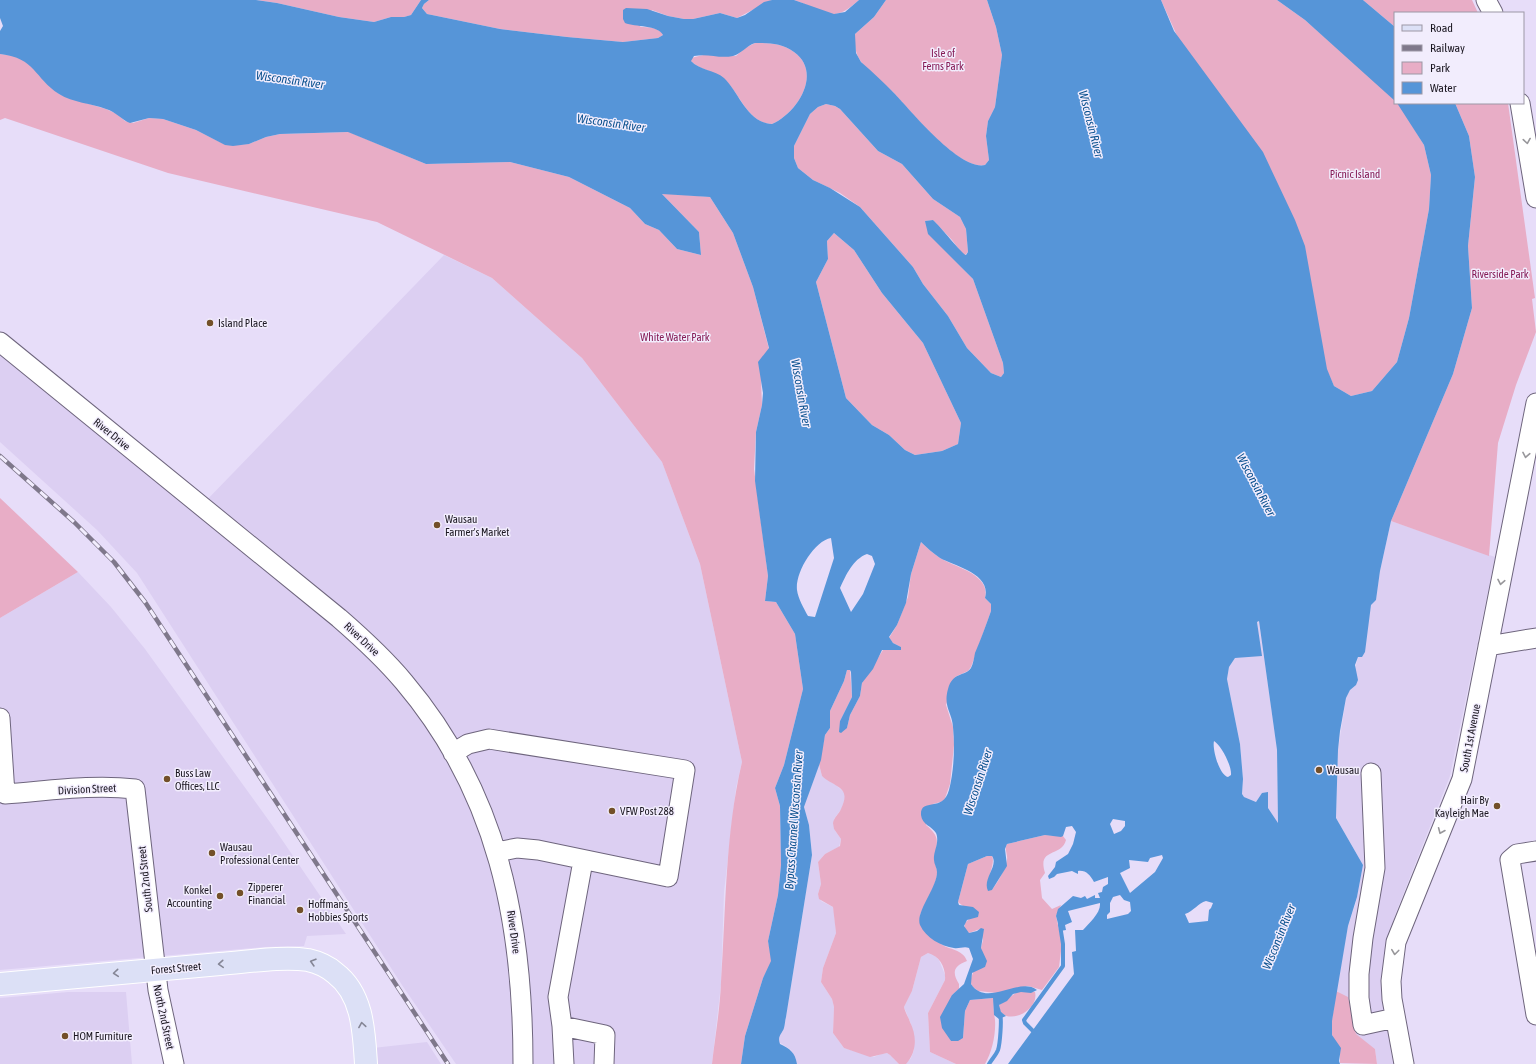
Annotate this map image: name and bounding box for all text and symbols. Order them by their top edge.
legend [1394,12,1524,104]
text: Road [1430,21,1453,35]
text: Railway [1430,41,1465,55]
park label: Isle of Ferns Park [922,47,964,72]
text: Park [1430,61,1451,75]
water label: Wisconsin River [255,68,325,92]
text: Water [1430,81,1457,95]
water label: Wisconsin River [1076,89,1106,159]
water label: Wisconsin River [576,111,646,135]
one-way arrow [1522,138,1531,145]
park label: Picnic Island [1330,168,1380,180]
park label: Riverside Park [1471,268,1529,280]
place label: Island Place [218,317,267,329]
marker: Island Place [205,318,215,328]
park label: White Water Park [640,331,710,343]
water label: Wisconsin River [788,358,814,428]
street label: River Drive [91,416,133,452]
water label: Wisconsin River [1234,451,1279,519]
one-way arrow [1522,452,1530,458]
place label: Wausau Farmer's Market [445,513,509,538]
marker: Wausau Farmer's Market [432,520,442,530]
one-way arrow [1497,579,1506,586]
street label: River Drive [342,620,382,658]
street label: South 1st Avenue [1457,703,1483,773]
water label: Wisconsin River [961,747,995,817]
water label: Bypass Channel Wisconsin River [782,750,806,890]
place label: Wausau [1327,764,1359,776]
marker: Wausau [1314,765,1324,775]
place label: Buss Law Offices, LLC [175,767,220,792]
marker: Buss Law Offices, LLC [162,774,172,784]
street label: Division Street [58,781,116,797]
place label: Hair By Kayleigh Mae [1435,794,1489,819]
marker: Hair By Kayleigh Mae [1492,801,1502,811]
place label: VFW Post 288 [620,805,674,817]
marker: VFW Post 288 [607,806,617,816]
one-way arrow [1438,826,1446,834]
place label: Wausau Professional Center [220,841,300,866]
street label: South 2nd Street [136,845,154,913]
marker: Wausau Professional Center [207,848,217,858]
place label: Zipperer Financial [248,881,285,906]
place label: Konkel Accounting [167,884,212,909]
marker: Zipperer Financial [235,888,245,898]
marker: Konkel Accounting [215,891,225,901]
place label: Hoffmans Hobbies Sports [308,898,368,923]
water label: Wisconsin River [1260,902,1299,971]
marker: Hoffmans Hobbies Sports [295,905,305,915]
street label: River Drive [505,910,523,954]
one-way arrow [1391,949,1400,955]
one-way arrow [310,958,317,967]
street label: Forest Street [150,960,202,976]
one-way arrow [218,960,224,969]
one-way arrow [113,969,119,978]
street label: North 2nd Street [151,983,177,1051]
one-way arrow [359,1022,367,1028]
place label: HOM Furniture [73,1030,132,1042]
marker: HOM Furniture [60,1031,70,1041]

